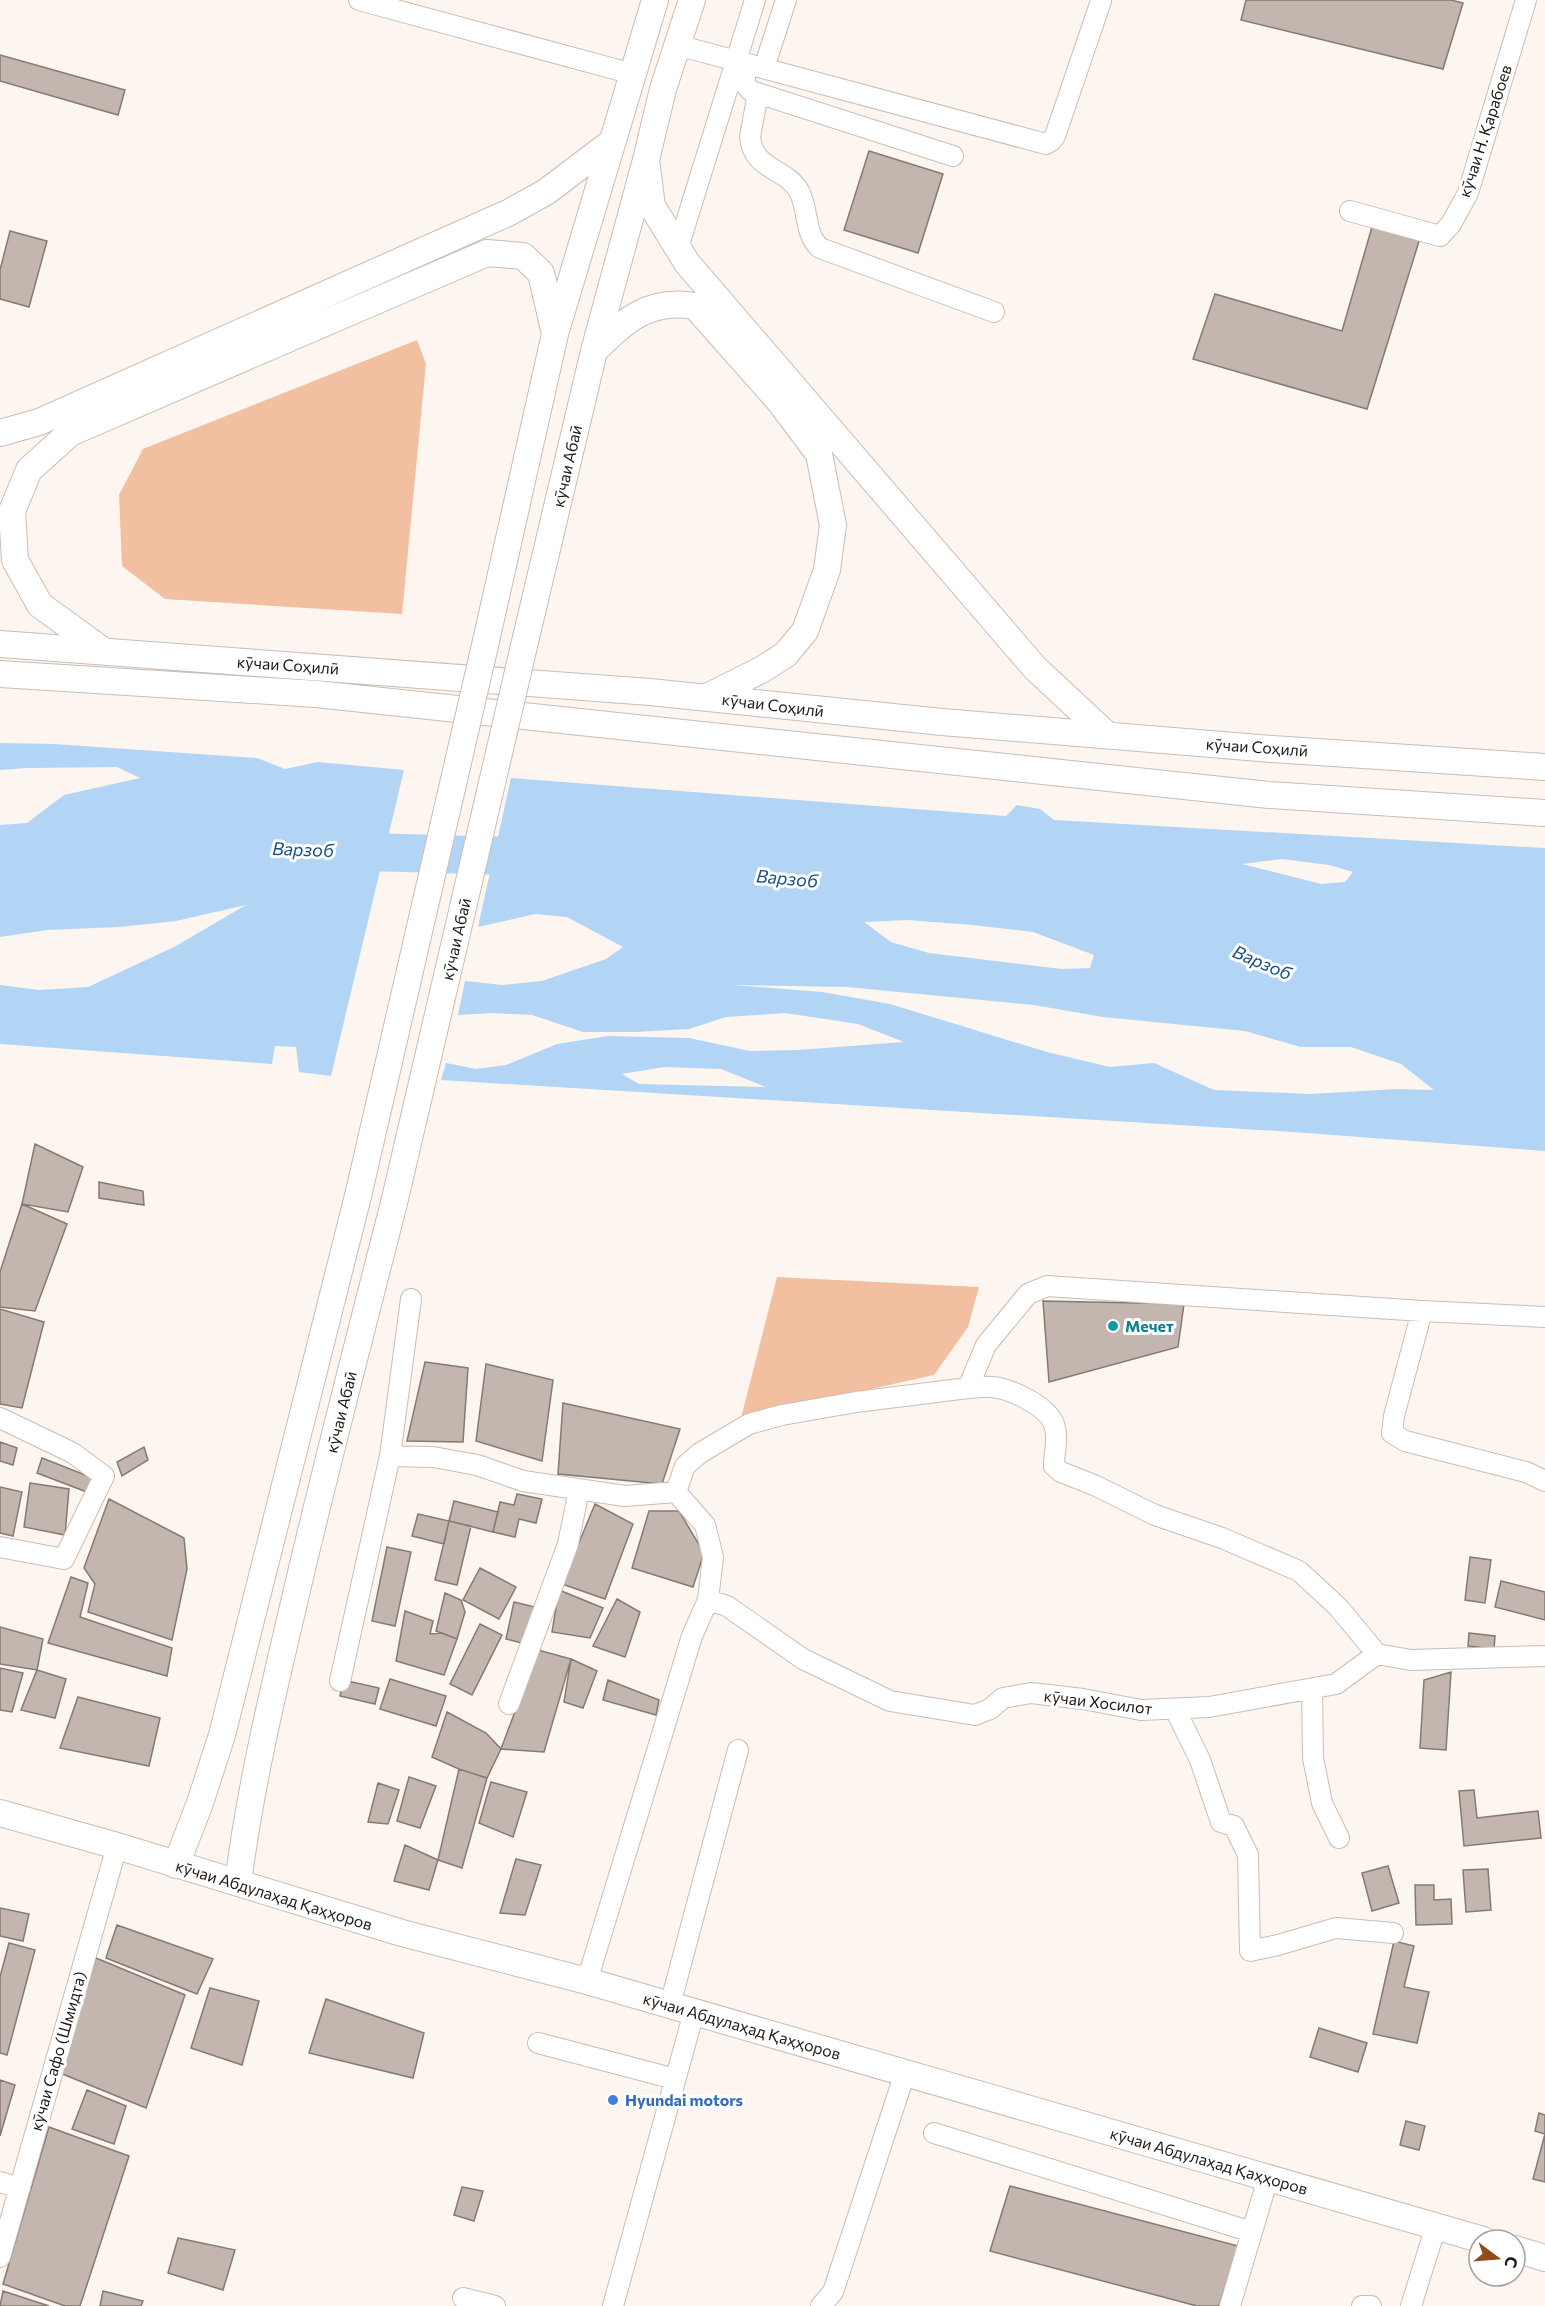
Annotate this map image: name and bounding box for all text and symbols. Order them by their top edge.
street label: кӯчаи Н. Қарабоев [1454,62,1515,200]
street label: кӯчаи Абаӣ [548,423,585,509]
street label: кӯчаи Соҳилӣ [236,651,340,678]
street label: кӯчаи Соҳилӣ [721,689,825,720]
street label: кӯчаи Соҳилӣ [1205,733,1309,760]
water label: Варзоб [272,837,335,861]
water label: Варзоб [755,864,820,892]
street label: кӯчаи Абаӣ [437,896,474,982]
water label: Варзоб [1230,940,1296,985]
place label: Мечет [1125,1316,1174,1335]
marker: Мечет [1106,1319,1120,1333]
street label: кӯчаи Абаӣ [321,1369,360,1455]
street label: кӯчаи Хосилот [1043,1685,1154,1718]
street label: кӯчаи Абдулаҳад Қаҳҳоров [174,1856,375,1934]
street label: кӯчаи Сафо (Шмидта) [26,1969,89,2133]
street label: кӯчаи Абдулаҳад Қаҳҳоров [641,1988,843,2063]
place label: Hyundai motors [625,2090,743,2109]
marker: Hyundai motors [606,2093,620,2107]
street label: кӯчаи Абдулаҳад Қаҳҳоров [1108,2123,1310,2198]
north arrow [1467,2228,1527,2288]
text: С [1501,2254,1523,2270]

